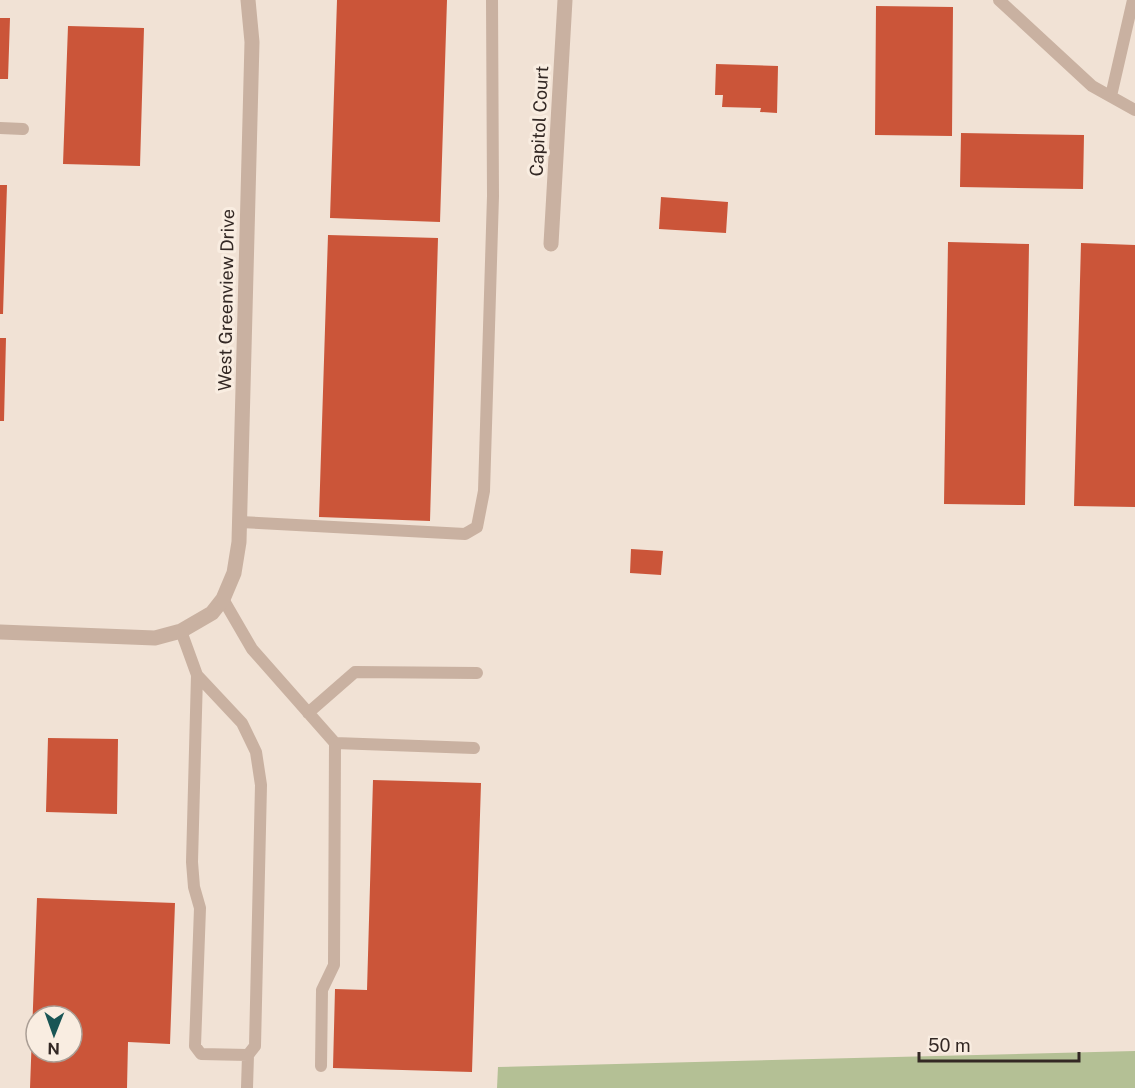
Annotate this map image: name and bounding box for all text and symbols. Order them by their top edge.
street label: Capitol Court [526,65,552,177]
street label: West Greenview Drive [214,209,238,391]
north arrow [24,1004,84,1064]
scale bar [919,1025,1080,1063]
text: 50 m [928,1035,971,1056]
text: N [47,1039,60,1058]

